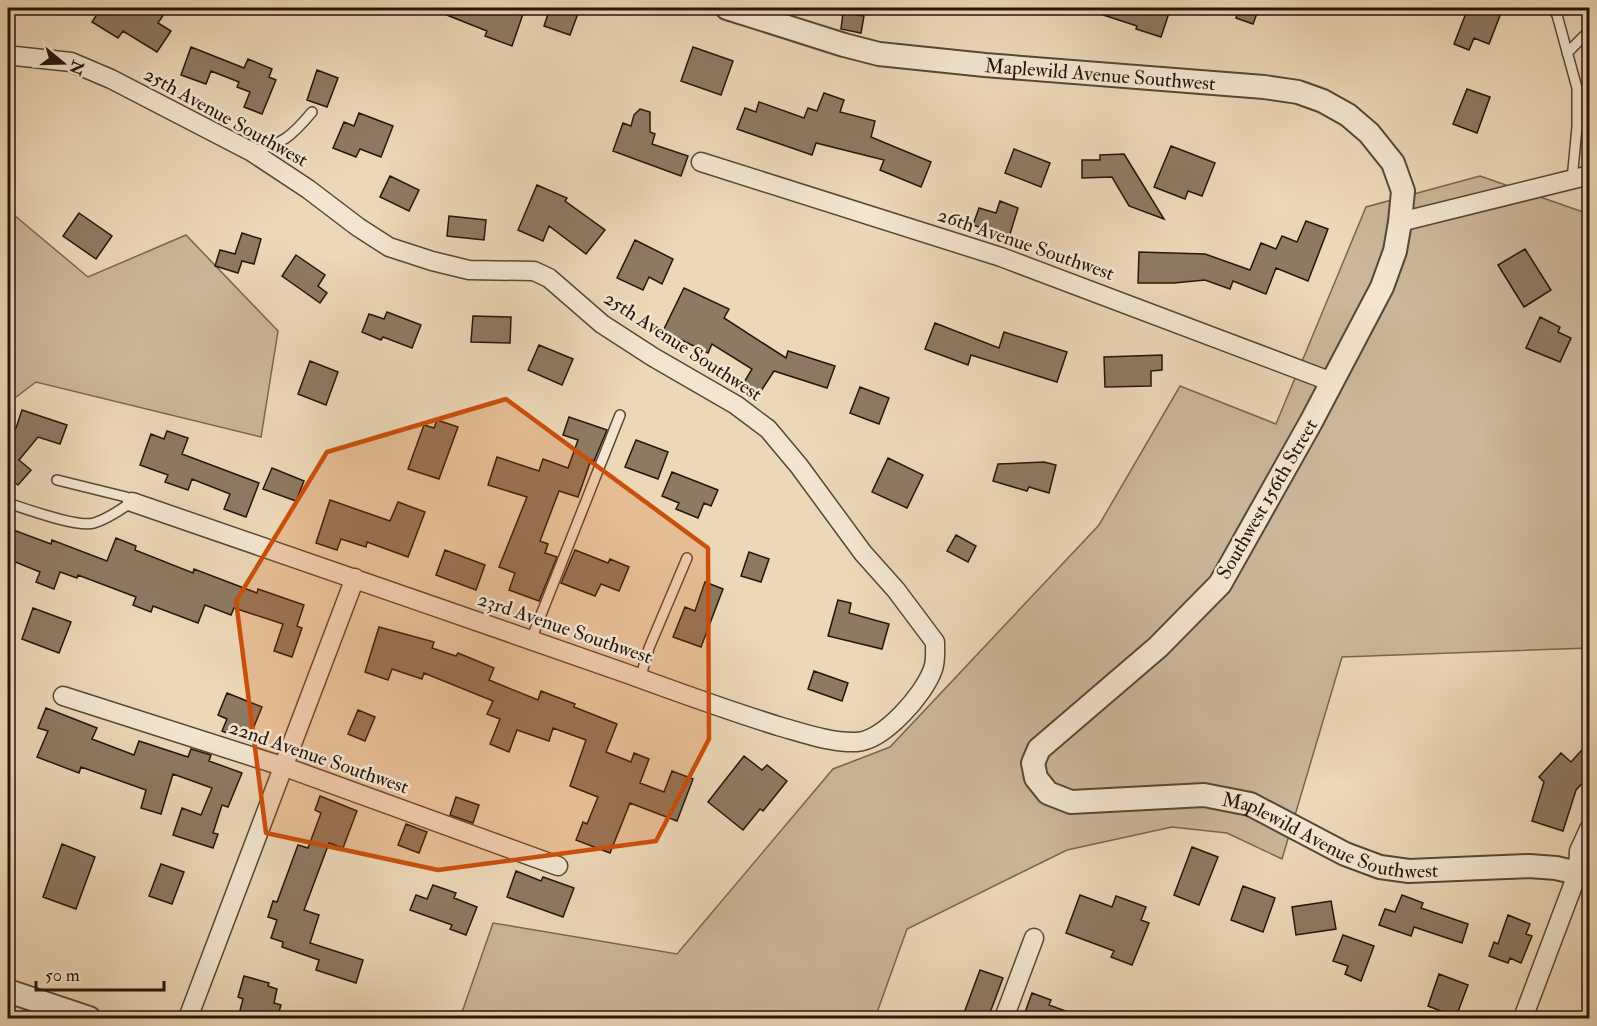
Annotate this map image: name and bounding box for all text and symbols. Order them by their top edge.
north arrow [33,33,93,93]
street label: Maplewild Avenue Southwest [984,53,1217,96]
text: N [64,57,88,78]
street label: 25th Avenue Southwest [140,62,313,173]
street label: 26th Avenue Southwest [934,202,1118,286]
street label: 25th Avenue Southwest [599,285,767,407]
street label: Southwest 156th Street [1211,414,1323,584]
street label: 23rd Avenue Southwest [474,586,656,670]
street label: 22nd Avenue Southwest [226,715,413,800]
street label: Maplewild Avenue Southwest [1220,786,1439,884]
scale bar [36,954,164,992]
text: 50 m [45,964,80,987]

